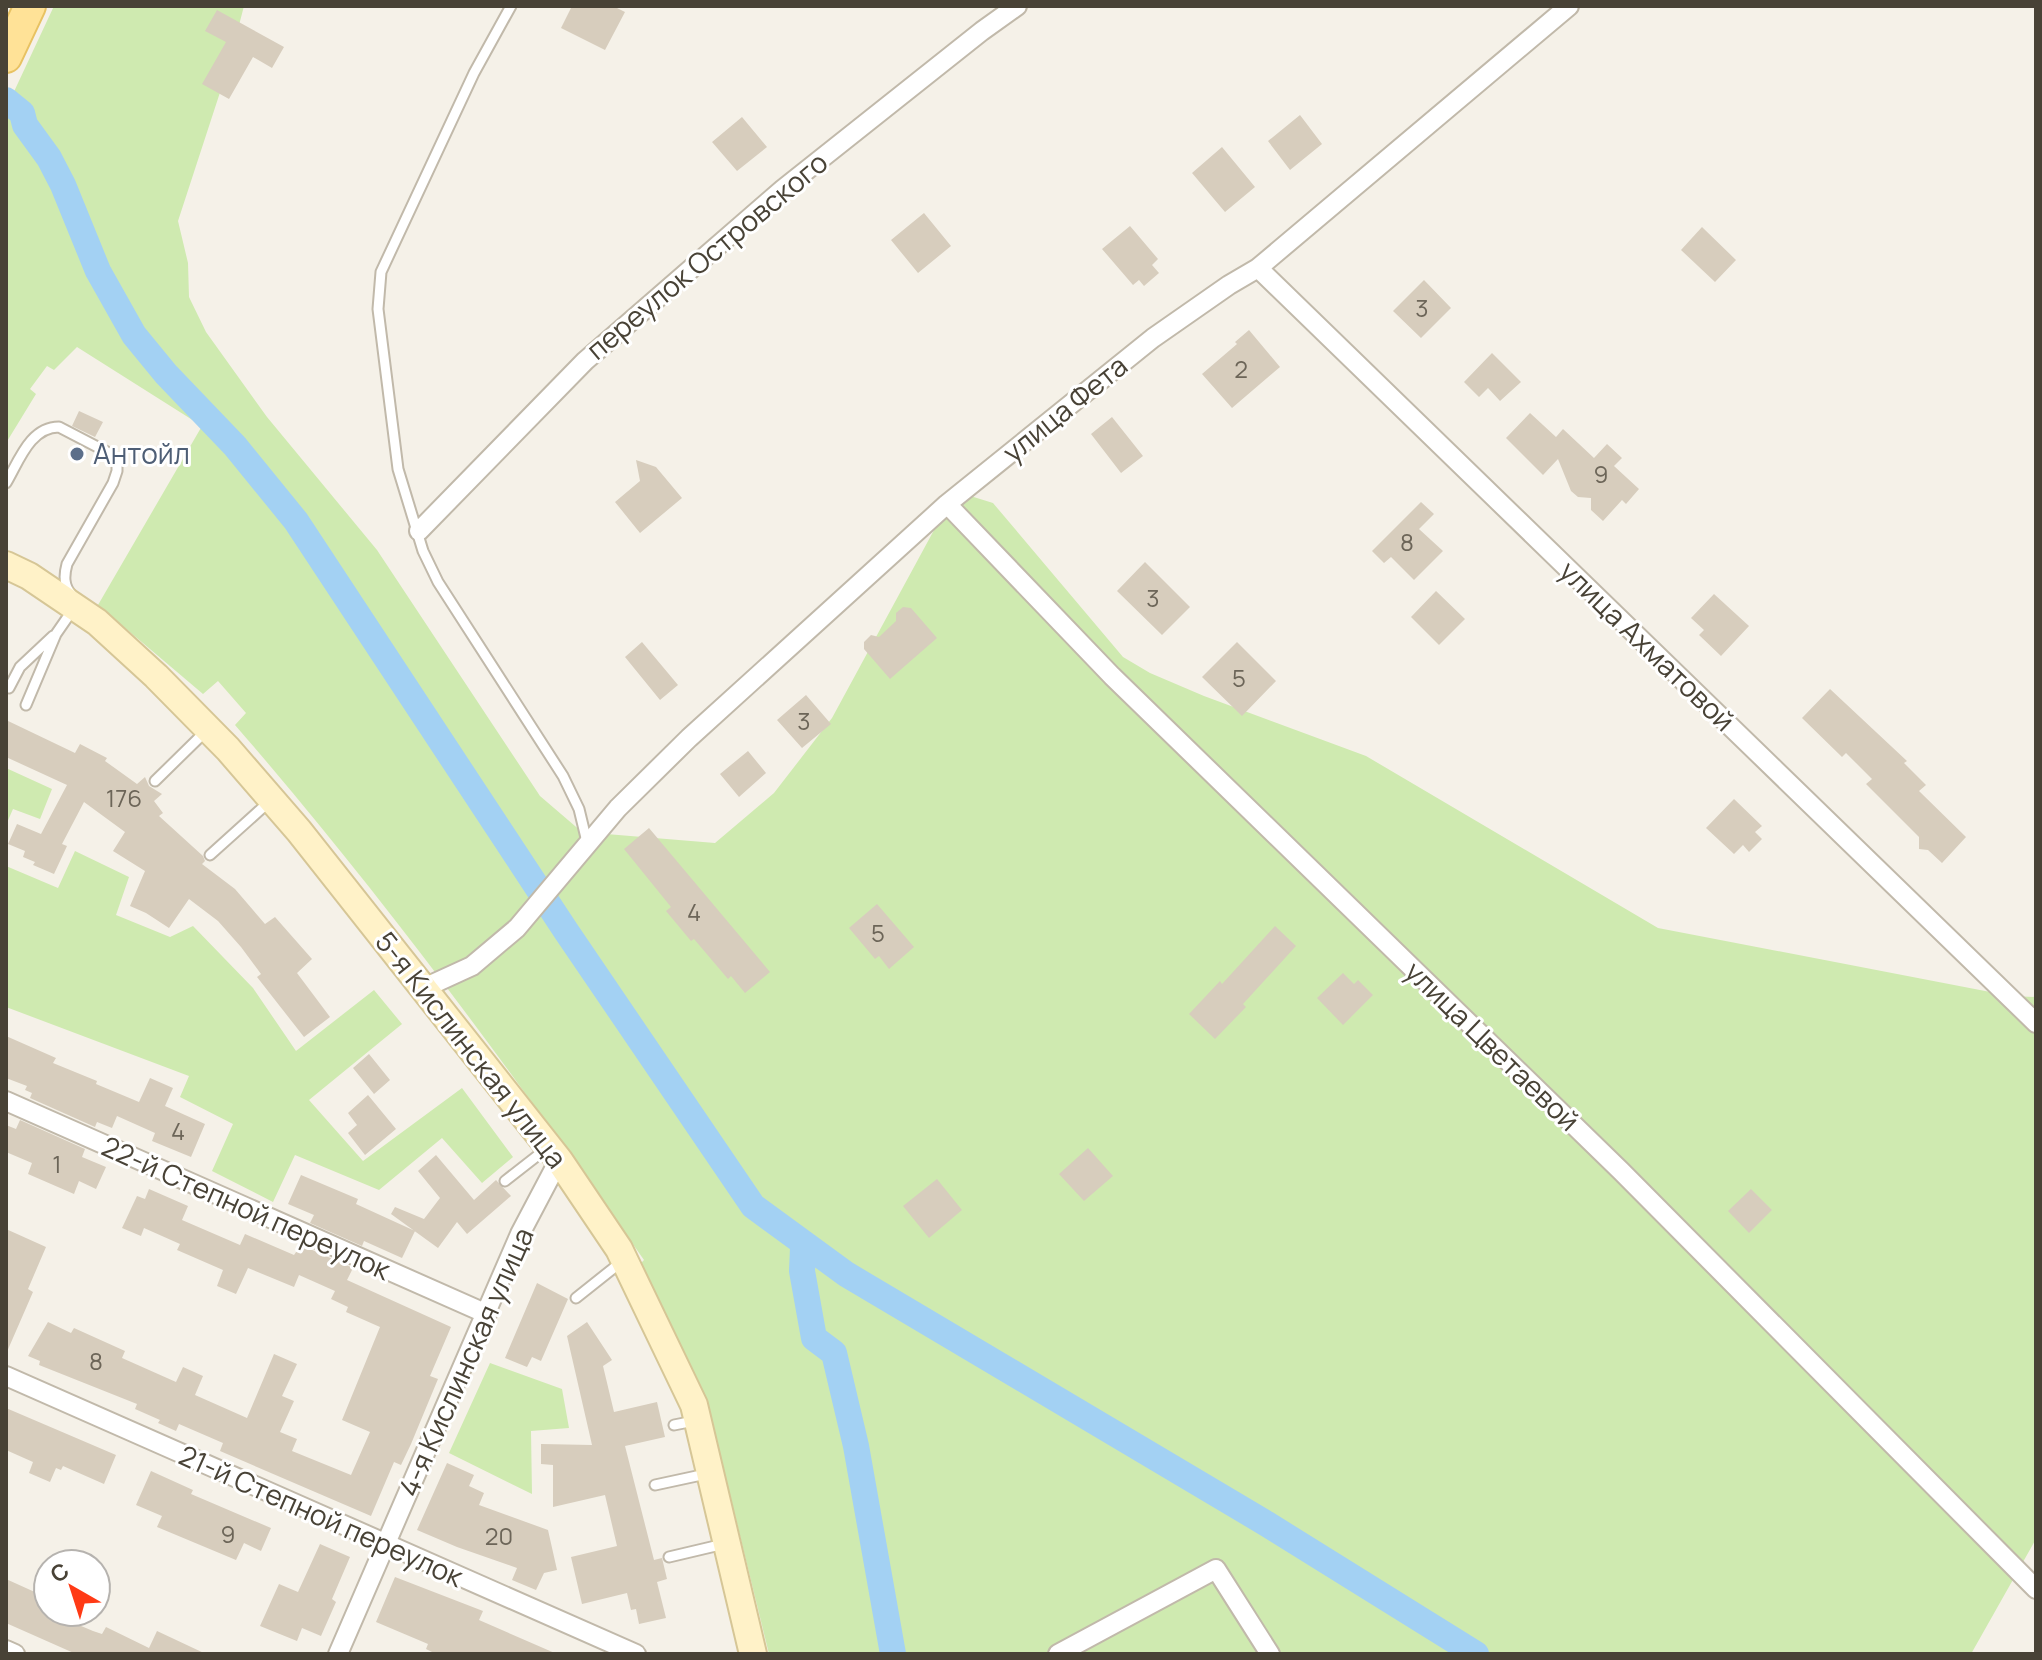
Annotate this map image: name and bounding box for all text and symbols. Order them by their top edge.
street label: переулок Островского [578,143,835,367]
house number: 3 [1415,291,1429,324]
street label: улица Фета [994,346,1135,470]
house number: 2 [1234,352,1248,385]
place label: Антойл [93,434,190,472]
marker: Антойл [68,445,86,463]
house number: 9 [1594,457,1608,490]
house number: 8 [1400,525,1414,558]
street label: улица Ахматовой [1552,552,1744,739]
house number: 3 [1146,581,1160,614]
house number: 5 [1232,661,1246,694]
house number: 3 [797,704,811,737]
house number: 176 [106,781,142,814]
house number: 4 [687,895,701,928]
house number: 5 [871,916,885,949]
street label: 5-я Кислинская улица [367,923,576,1175]
street label: улица Цветаевой [1397,952,1588,1138]
house number: 4 [171,1114,185,1147]
street label: 22-й Степной переулок [96,1126,398,1288]
house number: 1 [52,1147,62,1180]
street label: 4-я Кислинская улица [389,1221,542,1502]
house number: 8 [89,1344,103,1377]
street label: 21-й Степной переулок [173,1435,470,1595]
house number: 9 [221,1517,235,1550]
house number: 20 [485,1519,513,1552]
north arrow [32,1548,112,1628]
text: С [44,1556,75,1589]

